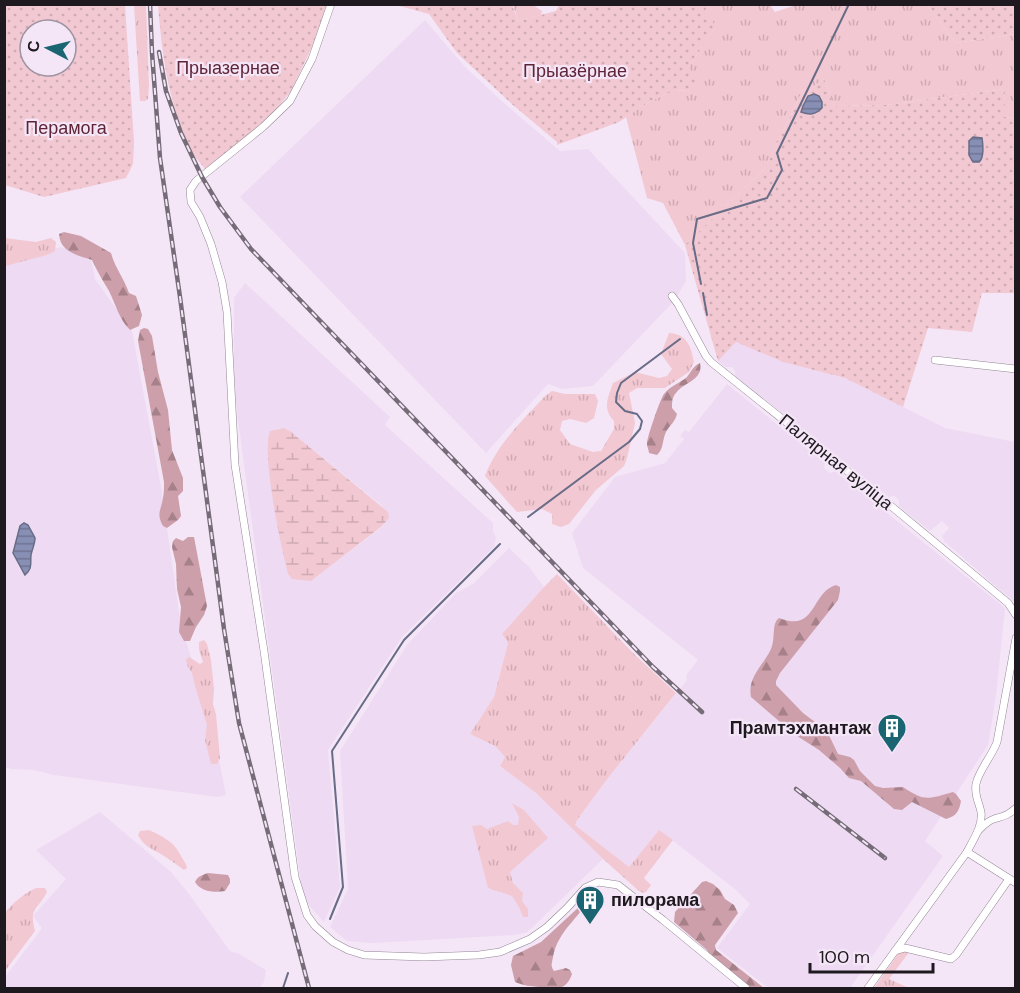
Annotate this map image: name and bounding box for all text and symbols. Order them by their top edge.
north arrow [18,18,78,78]
text: С [22,39,45,53]
park label: Прыазернае [176,56,280,80]
park label: Прыазёрнае [523,59,627,83]
park label: Перамога [25,116,108,140]
street label: Палярная вуліца [774,409,899,516]
building icon: Прамтэхмантаж [876,712,908,754]
place label: Прамтэхмантаж [730,716,871,740]
building icon: пилорама [574,884,606,926]
place label: пилорама [611,888,700,912]
scale bar [810,936,933,974]
text: 100 m [819,945,870,969]

